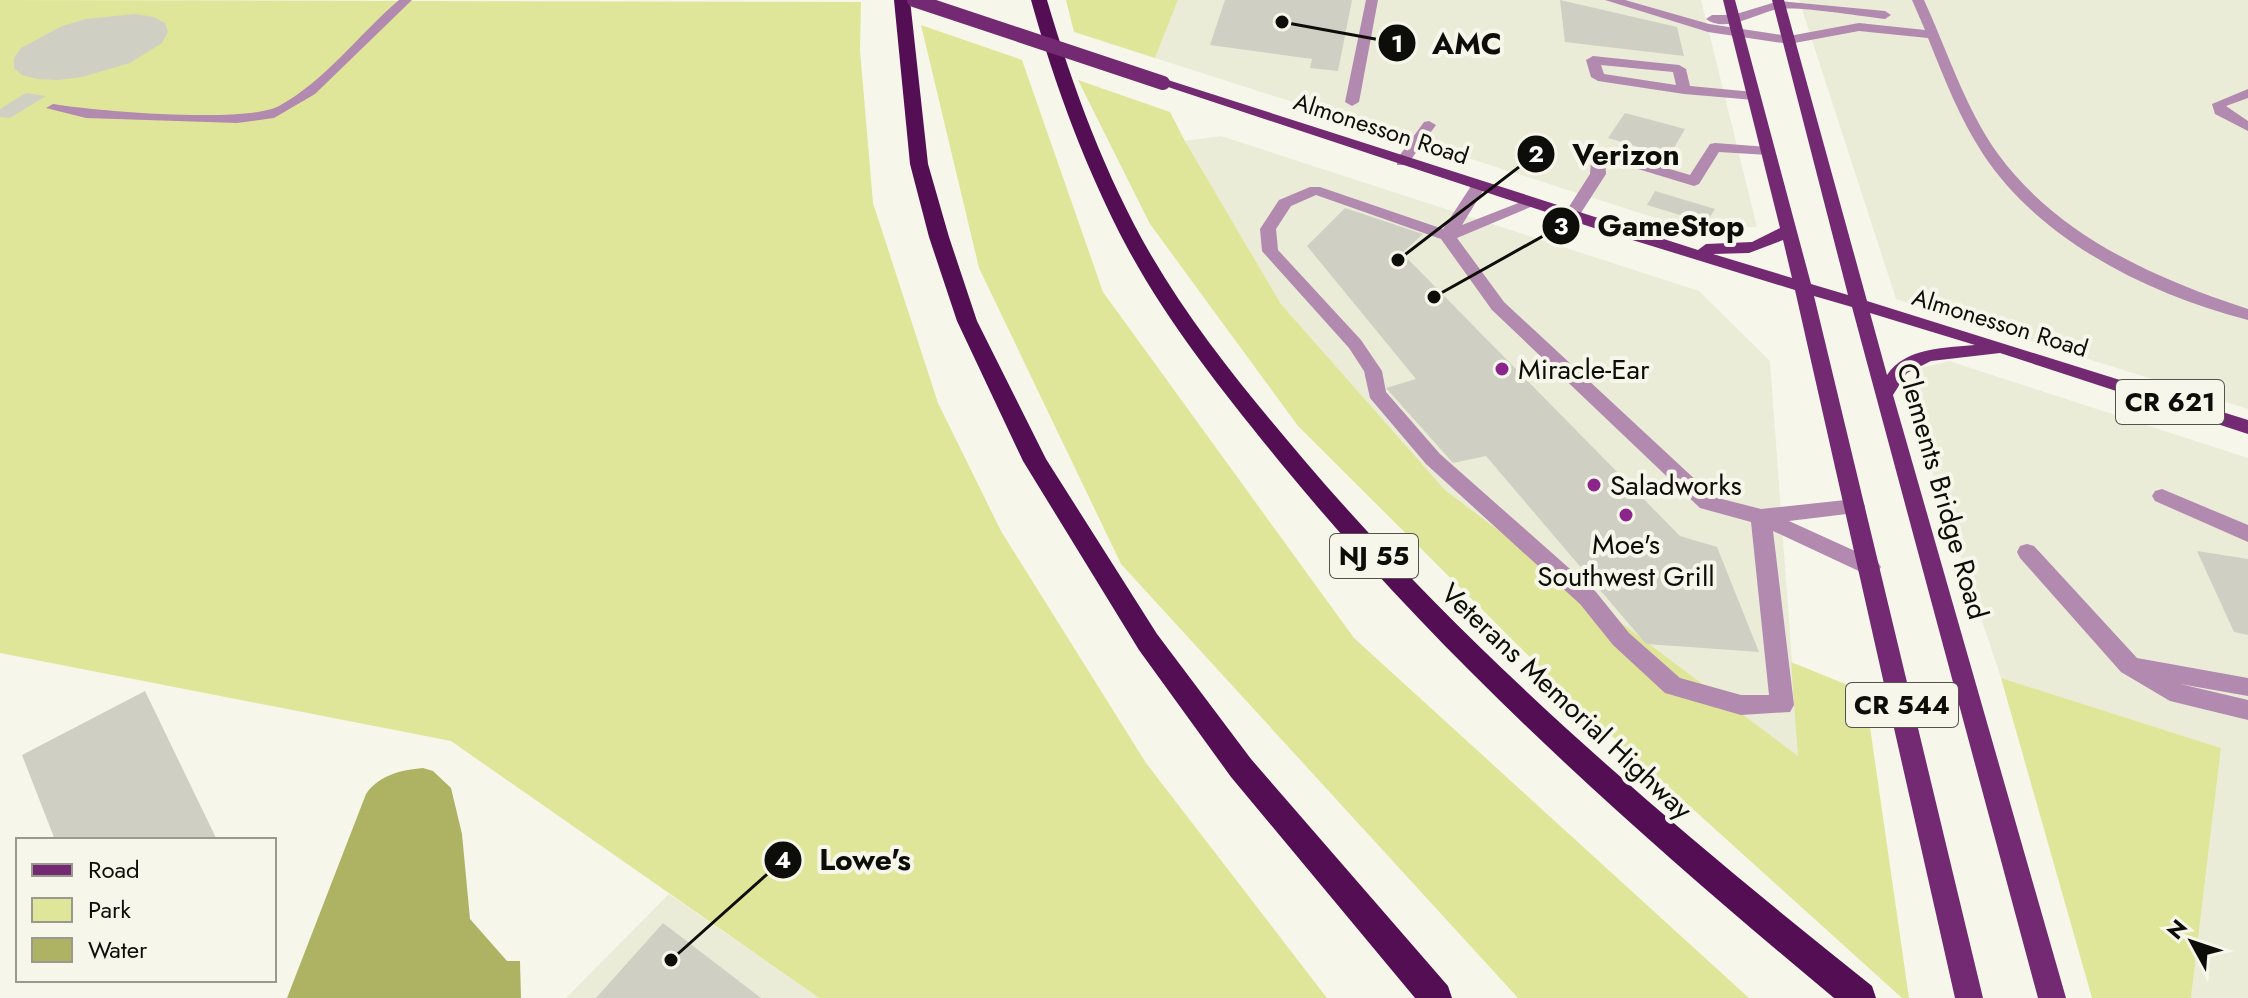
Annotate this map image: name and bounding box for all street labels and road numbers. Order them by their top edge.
street label: Almonesson Road [1289,84,1473,173]
street label: Almonesson Road [1908,279,2092,366]
street label: Clements Bridge Road [1886,358,1999,624]
road number: CR 621 [2116,380,2224,424]
road number: NJ 55 [1330,534,1418,578]
street label: Veterans Memorial Highway [1432,573,1702,830]
road number: CR 544 [1846,683,1958,727]

